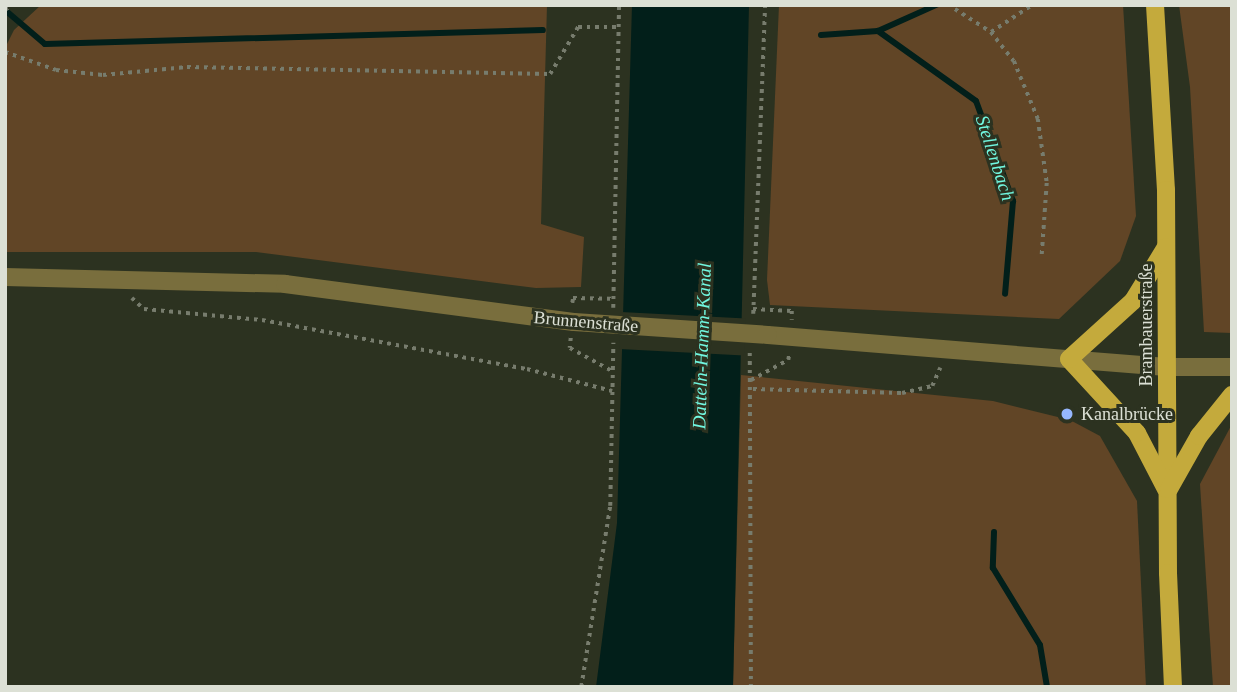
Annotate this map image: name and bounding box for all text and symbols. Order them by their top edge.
water label: Stellenbach [970,112,1020,204]
water label: Datteln-Hamm-Kanal [688,262,716,430]
street label: Brambauerstraße [1135,264,1157,386]
street label: Brunnenstraße [533,307,639,337]
place label: Kanalbrücke [1081,403,1173,425]
marker: Kanalbrücke [1059,406,1075,422]

